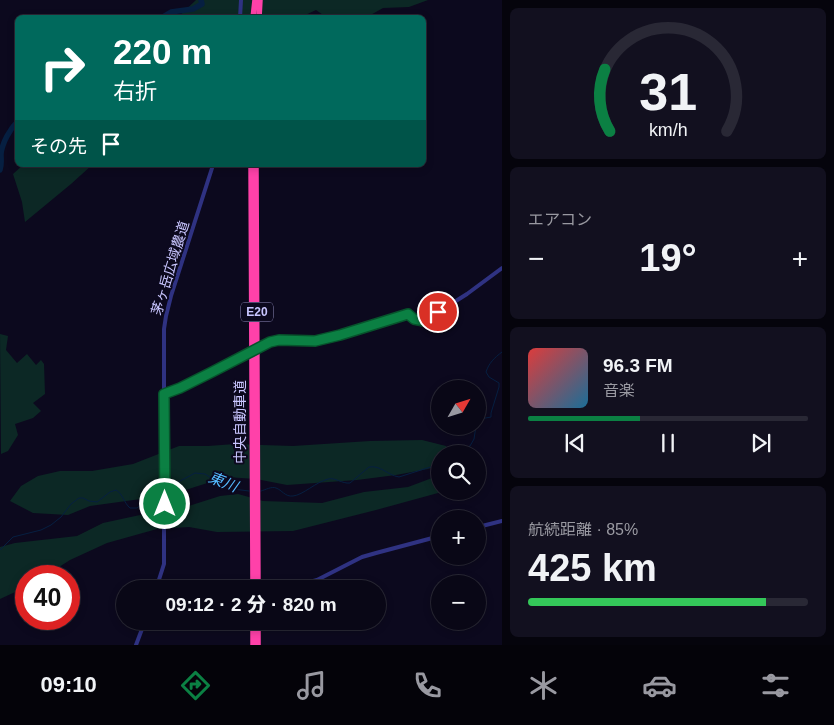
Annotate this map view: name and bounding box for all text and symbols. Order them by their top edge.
text: 220 m [113,32,212,71]
icon: right [30,35,95,100]
text: 31 [639,63,697,121]
text: 右折 [113,79,157,104]
text: km/h [649,120,687,140]
icon: arrive [97,130,125,158]
text: その先 [30,136,87,157]
text: エアコン [528,211,592,228]
street label: 茅ヶ岳広域農道 [148,219,192,317]
text: 19° [639,237,697,279]
text: − [528,243,544,274]
text: + [792,243,808,274]
pin [417,291,459,333]
icon: arrive [424,298,452,326]
road number: E20 [241,302,273,322]
text: 96.3 FM [603,355,673,376]
street label: 中央自動車道 [232,380,248,464]
north arrow [431,380,486,435]
map controls [431,380,486,630]
text: 音楽 [603,382,635,399]
icon: previous [561,429,589,457]
icon: pause [654,429,682,457]
icon: next [747,429,775,457]
button: search [431,445,486,500]
water label: 東川 [206,468,242,496]
position arrow [138,477,190,529]
button: + [431,510,486,565]
text: 航続距離 · 85% [528,521,638,538]
text: 425 km [528,547,657,589]
speed limit sign: 40 [15,565,80,630]
button: − [431,575,486,630]
text: 09:12 · 2 分 · 820 m [165,594,337,615]
icon: directions [178,668,213,703]
icon: music [294,668,329,703]
icon: phone [410,668,445,703]
icon: climate [526,668,561,703]
icon: car [642,668,677,703]
icon: filters [758,668,793,703]
text: 09:10 [41,672,97,697]

